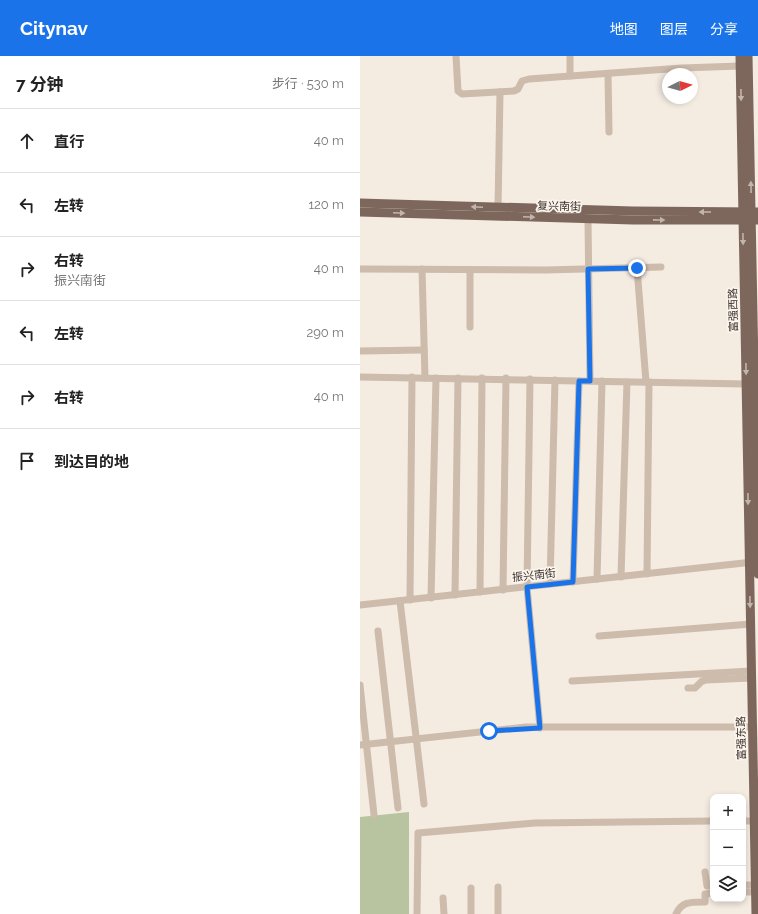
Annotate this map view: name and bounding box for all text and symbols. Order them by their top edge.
text: Citynav [20,17,88,39]
text: 地图 [610,21,638,37]
text: 图层 [660,21,688,37]
text: 分享 [710,21,738,37]
north arrow [662,68,698,104]
text: 7 分钟 [16,74,64,94]
text: 步行 · 530 m [272,76,344,91]
one-way arrow [737,89,744,101]
icon: ahead [16,130,38,152]
text: 直行 [54,133,84,151]
text: 40 m [314,133,344,148]
one-way arrow [748,180,754,193]
icon: left [16,194,38,216]
text: 左转 [54,197,84,215]
text: 120 m [308,197,344,212]
street label: 复兴南街 [537,200,581,213]
one-way arrow [470,204,483,210]
one-way arrow [698,209,711,215]
one-way arrow [393,210,405,217]
one-way arrow [523,214,535,221]
one-way arrow [653,217,666,223]
one-way arrow [740,233,746,246]
text: 右转 [54,252,84,270]
icon: right [16,258,38,280]
route end [628,259,646,277]
text: 40 m [314,261,344,276]
text: 振兴南街 [54,273,106,288]
street label: 富强西路 [727,288,740,332]
icon: left [16,322,38,344]
text: 左转 [54,325,84,343]
text: 290 m [306,325,344,340]
one-way arrow [743,363,749,376]
icon: right [16,386,38,408]
text: 右转 [54,389,84,407]
text: 40 m [314,389,344,404]
icon: arrive [16,450,38,472]
text: 到达目的地 [54,453,129,471]
one-way arrow [745,493,751,506]
street label: 振兴南街 [511,567,557,584]
one-way arrow [747,596,753,609]
street label: 富强东路 [735,716,748,760]
route start [480,722,498,740]
map controls [710,794,746,902]
button: + [710,794,746,830]
button: − [710,830,746,866]
button: layers [710,866,746,902]

